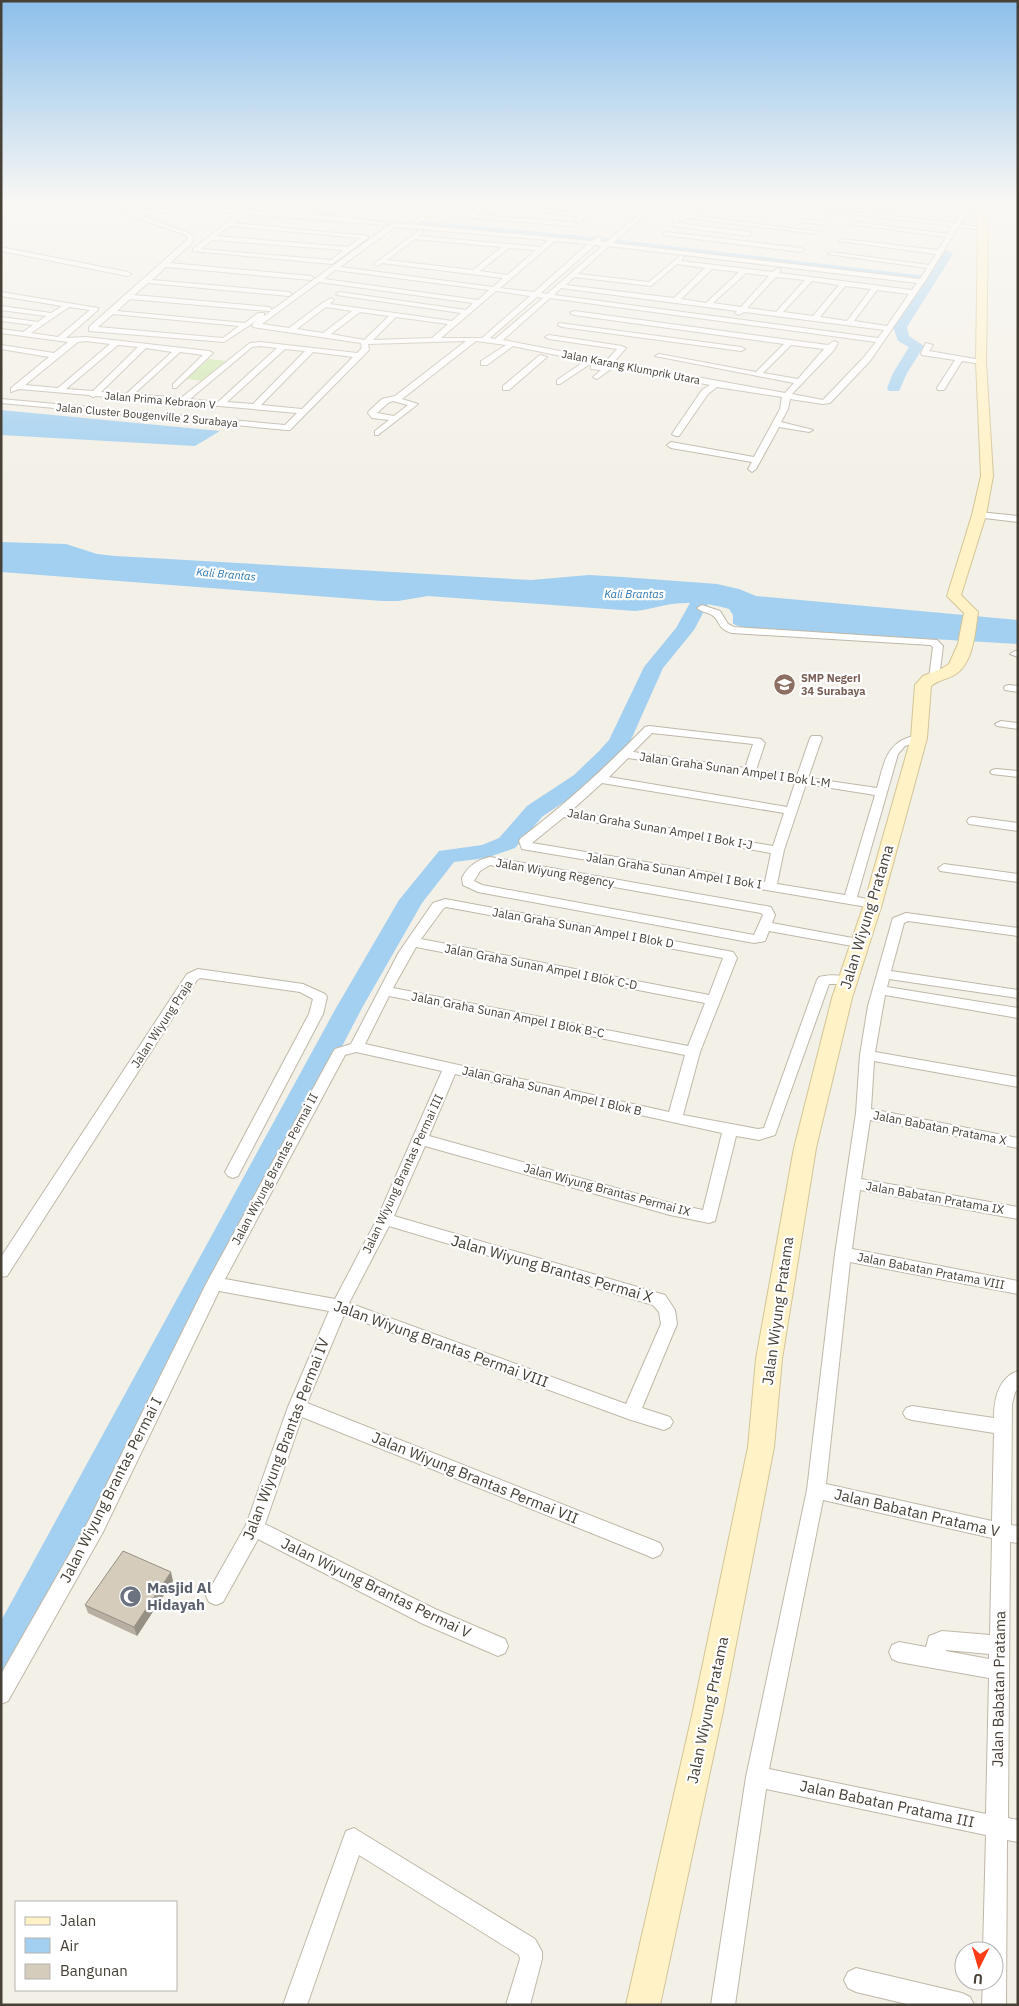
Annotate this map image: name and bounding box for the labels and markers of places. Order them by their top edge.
place label: SMP Negeri 34 Surabaya [801,671,866,698]
school or university icon: SMP Negeri 34 Surabaya [773,672,797,696]
place label: Masjid Al Hidayah [147,1578,212,1614]
mosque icon: Masjid Al Hidayah [119,1585,143,1609]

